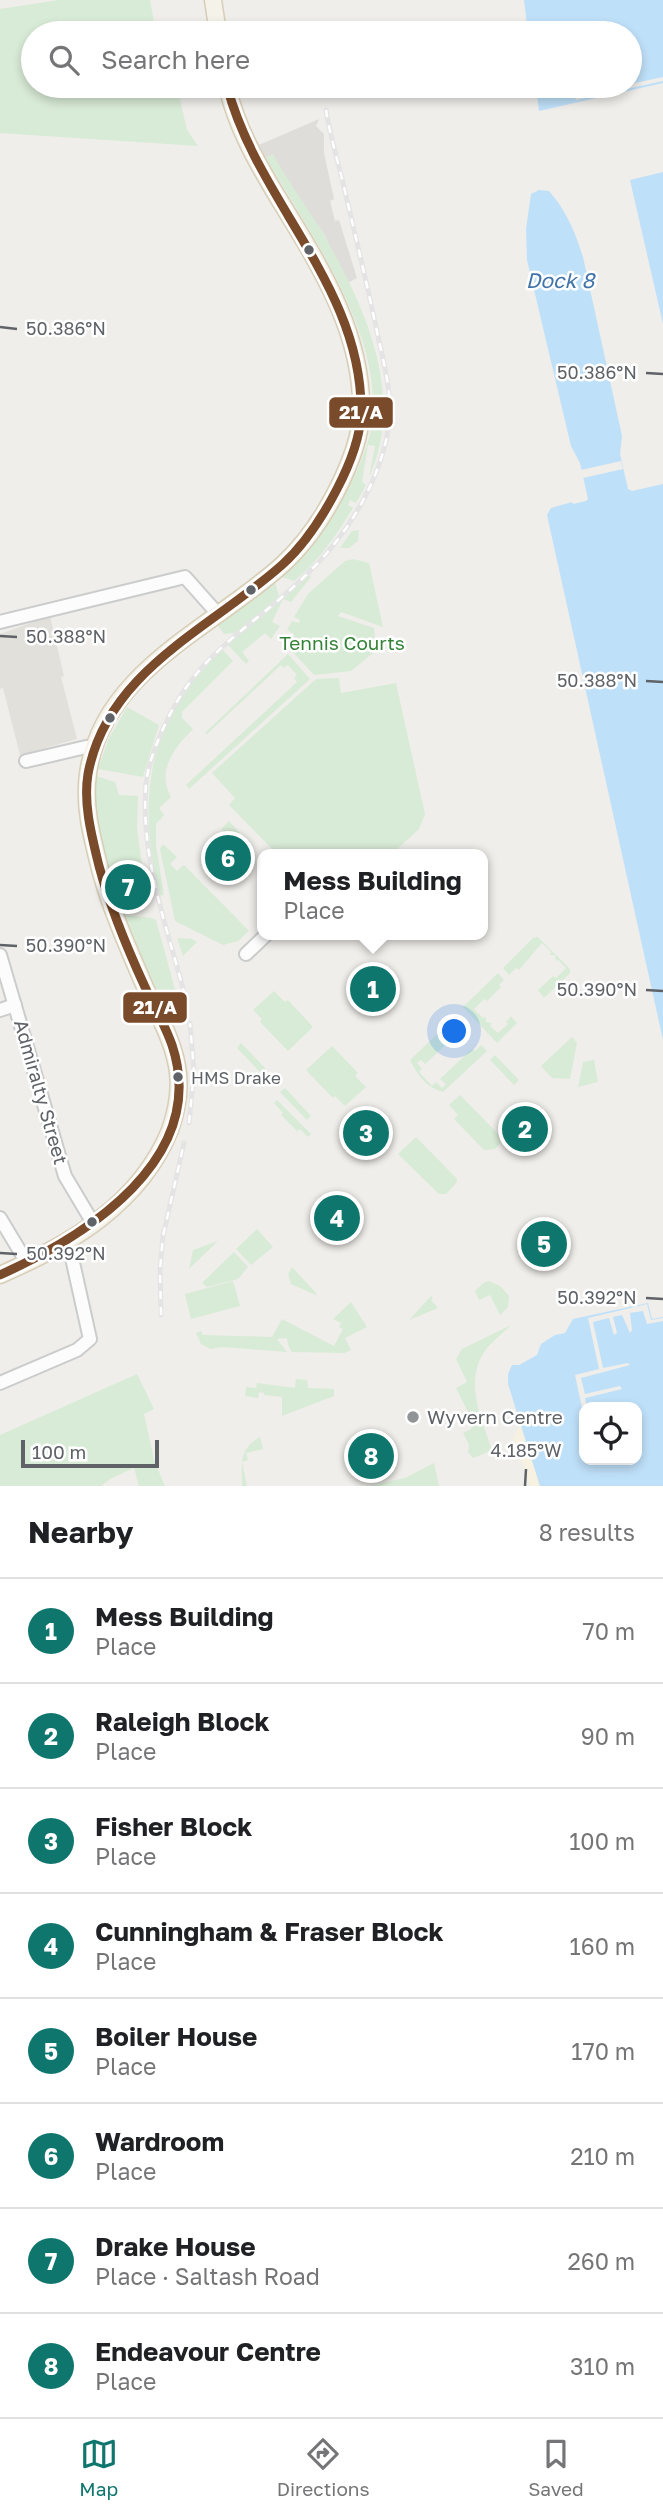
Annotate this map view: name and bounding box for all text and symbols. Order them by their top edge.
search box [21,21,642,98]
icon: search [45,41,83,79]
text: Search here [101,44,250,75]
unlabelled marker [302,243,316,257]
water label: Dock 8 [526,267,597,293]
text: 50.386°N [26,317,106,339]
text: 50.386°N [557,361,637,383]
line badge: 21/A [328,396,394,429]
text: 21/A [339,400,383,423]
unlabelled marker [244,583,258,597]
text: 50.388°N [26,625,106,647]
park label: Tennis Courts [279,631,405,654]
text: 50.388°N [557,669,637,691]
unlabelled marker [103,711,117,725]
pin: 6 [205,832,251,884]
popup [257,849,488,940]
pin: 7 [105,861,151,913]
text: Mess Building [283,865,462,896]
text: Place [283,896,345,924]
text: 50.390°N [26,934,106,956]
pin: 1 [350,963,396,1015]
text: 50.390°N [557,978,637,1000]
line badge: 21/A [122,991,188,1024]
text: 21/A [133,995,177,1018]
your location [437,1014,471,1048]
street label: Admiralty Street [10,1017,73,1167]
place label: HMS Drake [191,1067,281,1088]
marker: HMS Drake [171,1070,185,1084]
pin: 2 [502,1103,548,1155]
pin: 3 [343,1107,389,1159]
pin: 4 [314,1192,360,1244]
unlabelled marker [85,1215,99,1229]
pin: 5 [521,1218,567,1270]
text: 50.392°N [26,1242,106,1264]
text: 50.392°N [557,1286,637,1308]
map controls [579,1402,642,1465]
button: locate [579,1402,642,1465]
place label: Wyvern Centre [427,1405,563,1428]
marker: Wyvern Centre [405,1409,421,1425]
pin: 8 [348,1430,394,1482]
scale bar [21,1437,159,1469]
text: 4.185°W [491,1439,561,1461]
text: 100 m [32,1440,86,1463]
text: Nearby [28,1514,133,1550]
text: 8 results [539,1518,635,1546]
text: Mess Building [95,1601,273,1632]
text: 1 [45,1617,57,1645]
text: 70 m [582,1617,635,1645]
text: Place [95,1632,156,1660]
text: Raleigh Block [95,1706,270,1737]
text: 2 [44,1722,58,1750]
text: 90 m [581,1722,635,1750]
text: Place [95,1737,156,1765]
text: Fisher Block [95,1811,252,1842]
text: 3 [44,1827,58,1855]
text: 100 m [569,1827,635,1855]
text: Place [95,1842,156,1870]
text: Cunningham & Fraser Block [95,1916,444,1947]
text: 4 [44,1932,58,1960]
text: 160 m [570,1932,635,1960]
text: Place [95,1947,156,1975]
text: Boiler House [95,2021,257,2052]
text: 5 [44,2037,58,2065]
text: 170 m [571,2037,635,2065]
text: Place [95,2052,156,2080]
text: Wardroom [95,2126,224,2157]
text: 6 [44,2142,58,2170]
text: 210 m [570,2142,635,2170]
text: Place [95,2157,156,2185]
text: Drake House [95,2231,256,2262]
text: 7 [45,2247,57,2275]
text: 260 m [567,2247,635,2275]
text: Place · Saltash Road [95,2262,320,2290]
text: Endeavour Centre [95,2336,321,2367]
text: 8 [44,2352,58,2380]
text: 310 m [570,2352,635,2380]
text: Place [95,2367,156,2395]
tab: Map [79,2435,118,2500]
tab: Directions [277,2435,370,2500]
tab: Saved [528,2435,584,2500]

